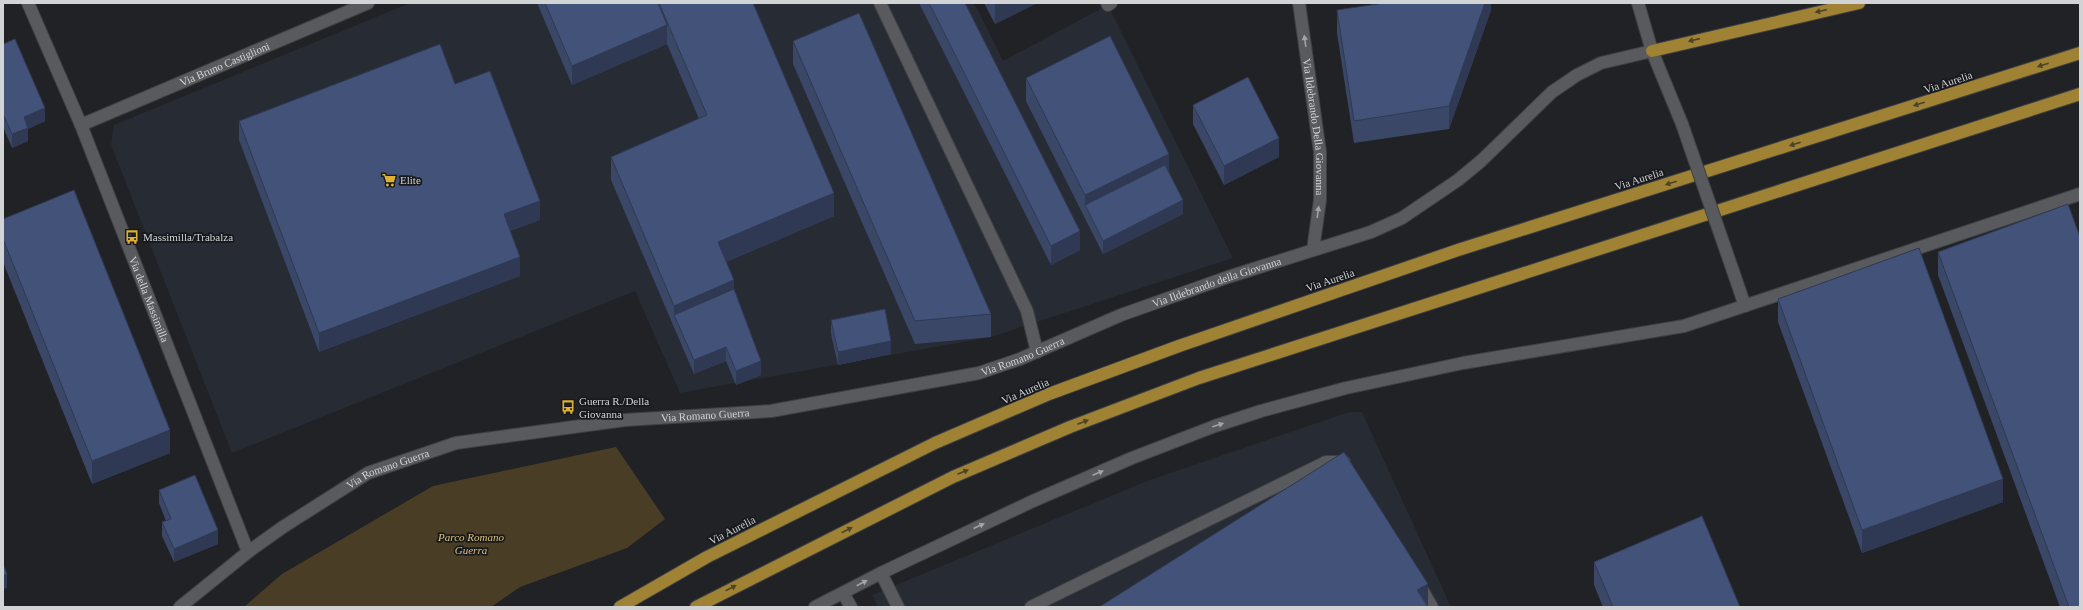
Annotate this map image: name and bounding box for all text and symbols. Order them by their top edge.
one-way arrow [1814,9,1827,15]
one-way arrow [1302,35,1308,47]
one-way arrow [1688,37,1700,43]
street label: Via Bruno Castiglioni [178,40,271,88]
street label: Via Ildebrando Della Giovanna [1301,58,1326,196]
one-way arrow [2037,62,2049,68]
street label: Via Aurelia [1922,68,1974,95]
one-way arrow [1913,102,1925,108]
one-way arrow [1789,141,1801,147]
street label: Via Aurelia [1613,165,1665,192]
supermarket icon: Elite [381,172,397,188]
place label: Elite [400,174,421,186]
one-way arrow [1665,180,1677,186]
one-way arrow [1315,206,1321,218]
bus stop icon: Massimilla/Trabalza [124,229,140,245]
place label: Massimilla/Trabalza [143,231,233,243]
street label: Via della Massimilla [127,255,171,344]
street label: Via Ildebrando della Giovanna [1150,255,1283,309]
street label: Via Aurelia [1304,266,1356,294]
street label: Via Romano Guerra [979,334,1066,378]
street label: Via Aurelia [999,376,1051,406]
place label: Guerra R./Della Giovanna [579,395,649,420]
bus stop icon: Guerra R./Della Giovanna [560,399,576,415]
street label: Via Romano Guerra [661,406,750,424]
one-way arrow [1078,419,1090,425]
one-way arrow [1213,421,1225,427]
street label: Via Romano Guerra [344,447,431,491]
one-way arrow [958,469,970,475]
one-way arrow [1092,469,1104,475]
street label: Via Aurelia [707,513,757,547]
one-way arrow [973,523,985,529]
one-way arrow [841,527,853,533]
park label: Parco Romano Guerra [437,531,504,556]
one-way arrow [856,580,868,586]
one-way arrow [725,585,736,591]

